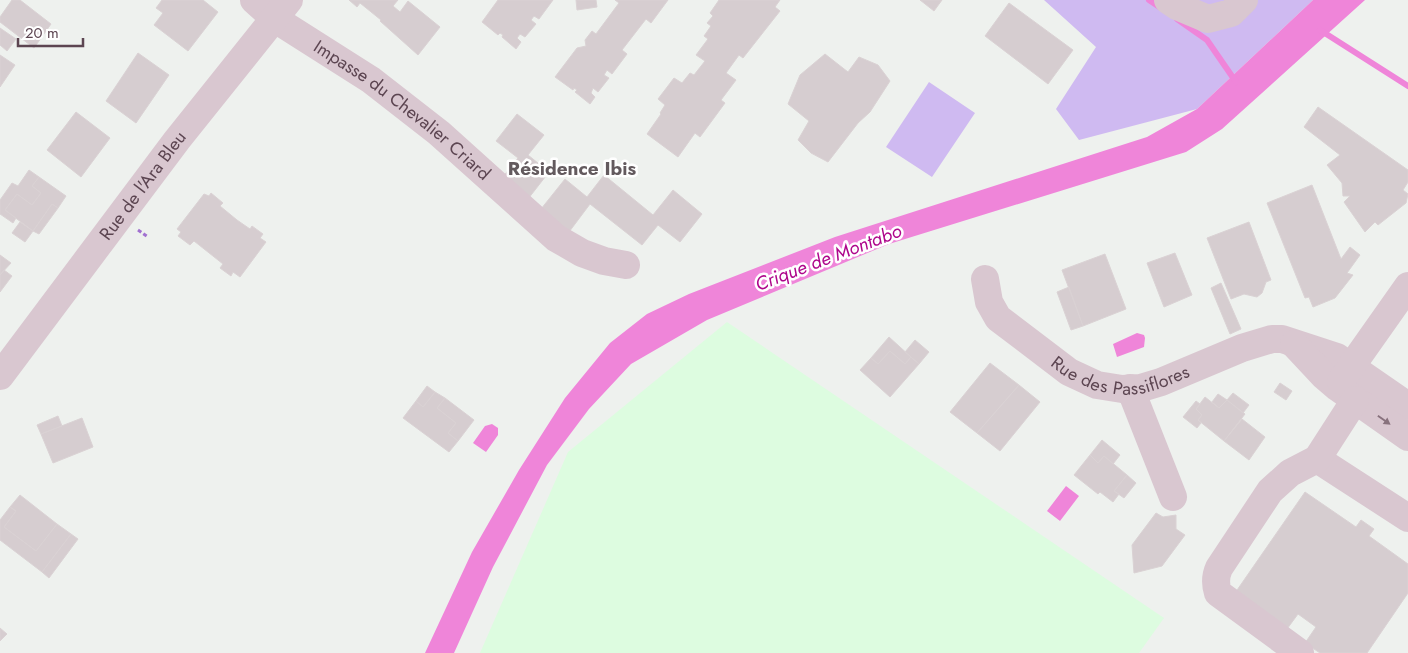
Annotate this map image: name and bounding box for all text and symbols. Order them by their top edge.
scale bar [18,15,82,47]
text: 20 m [25,22,59,44]
street label: Impasse du Chevalier Criard [309,34,496,186]
street label: Rue de l'Ara Bleu [93,125,192,246]
district label: Résidence Ibis [508,155,636,182]
water label: Crique de Montabo [751,217,905,298]
street label: Rue des Passiflores [1046,350,1193,402]
one-way arrow [1377,415,1390,425]

